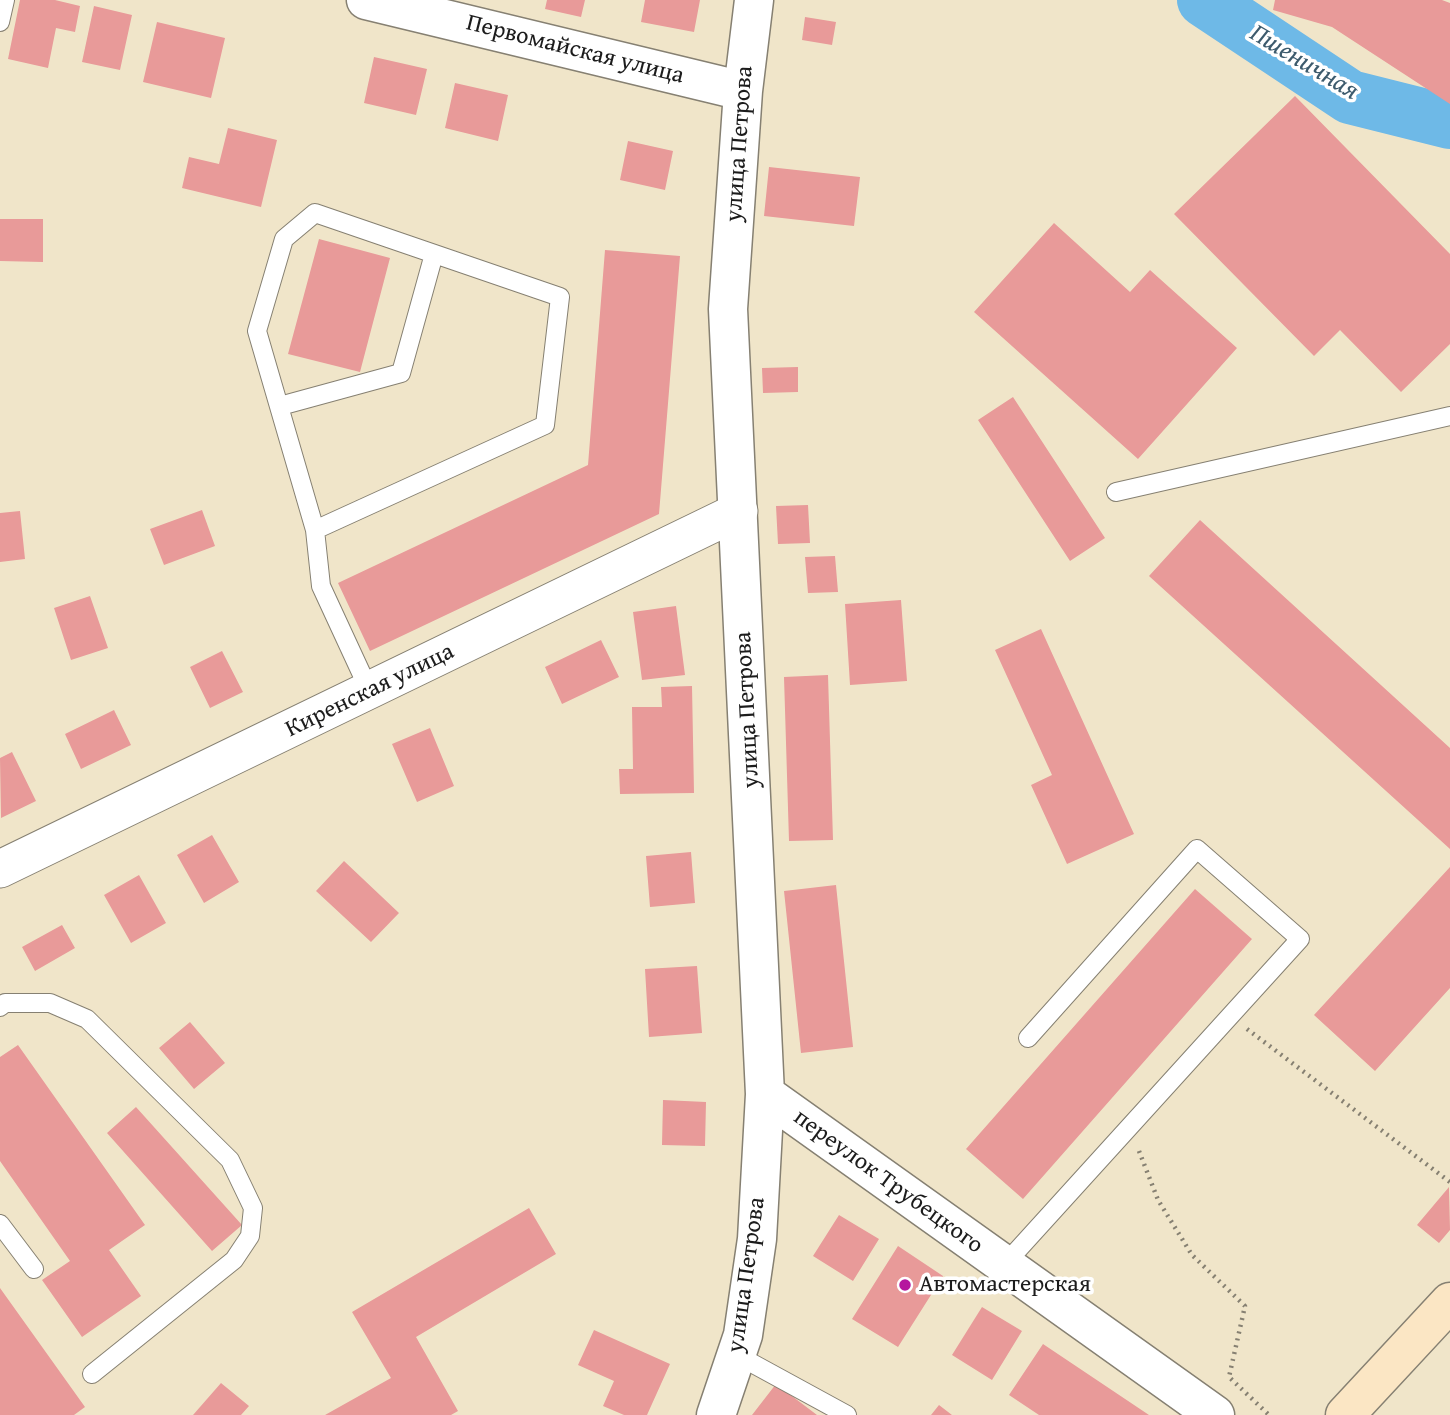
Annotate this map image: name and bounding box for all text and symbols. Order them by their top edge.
street label: Первомайская улица [463,9,687,91]
water label: Пшеничная [1244,18,1364,108]
street label: улица Петрова [720,65,760,223]
street label: улица Петрова [730,631,766,789]
street label: Киренская улица [281,638,459,744]
street label: переулок Трубецкого [787,1103,989,1261]
street label: улица Петрова [722,1195,772,1355]
place label: Автомастерская [919,1271,1091,1299]
marker: Автомастерская [897,1277,913,1293]

